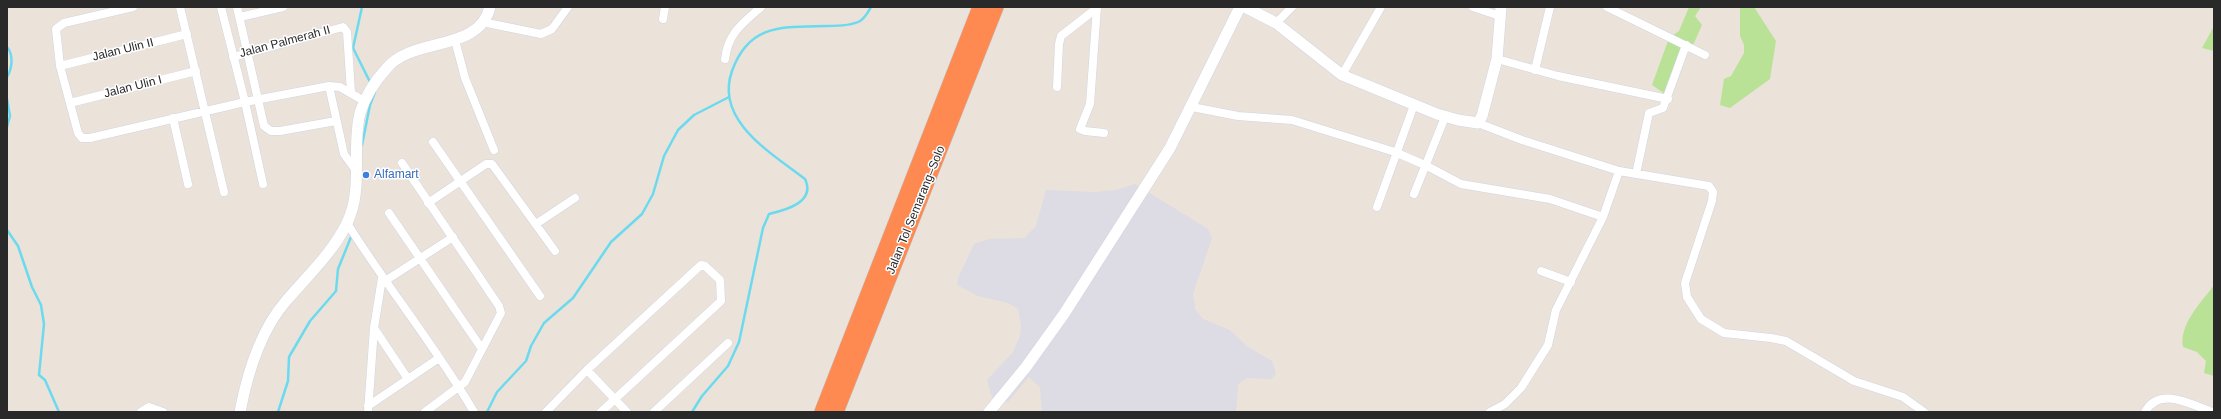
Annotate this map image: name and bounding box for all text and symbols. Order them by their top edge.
street label: Jalan Palmerah II [238,23,332,61]
street label: Jalan Ulin II [91,35,155,65]
street label: Jalan Ulin I [102,73,164,101]
street label: Jalan Tol Semarang–Solo [884,144,948,276]
place label: Alfamart [374,168,419,182]
marker: Alfamart [361,170,371,180]

